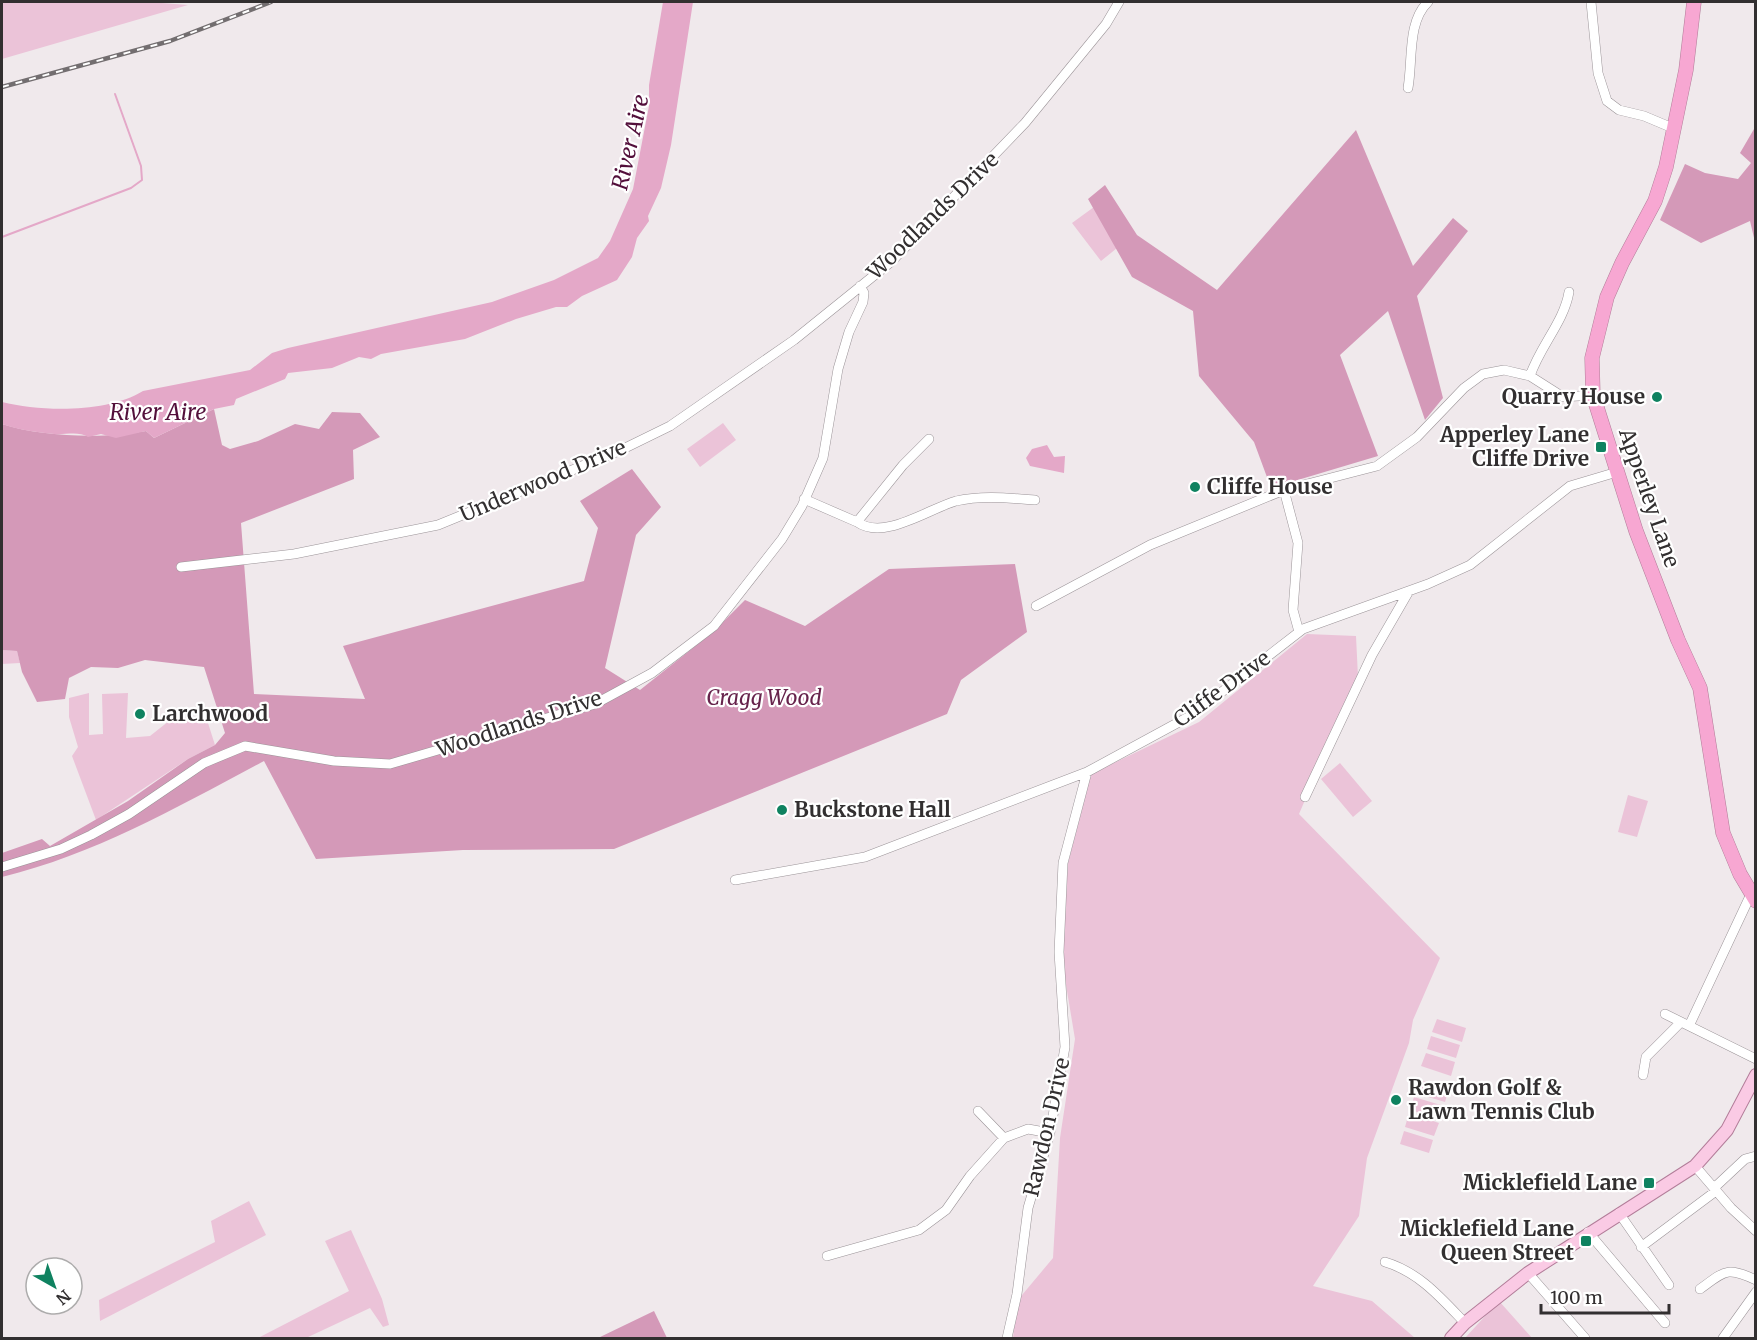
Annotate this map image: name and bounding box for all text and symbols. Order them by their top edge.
water label: River Aire [605,92,655,192]
street label: Woodlands Drive [860,146,1004,286]
place label: Quarry House [1502,383,1645,410]
marker: Quarry House [1650,390,1664,404]
water label: River Aire [109,398,207,426]
place label: Apperley Lane Cliffe Drive [1439,421,1589,472]
street label: Apperley Lane [1613,424,1686,571]
street label: Underwood Drive [456,433,630,528]
marker: Apperley Lane Cliffe Drive [1594,440,1608,454]
place label: Cliffe House [1207,473,1333,500]
marker: Cliffe House [1188,480,1202,494]
street label: Cliffe Drive [1168,644,1276,733]
street label: Woodlands Drive [432,684,605,763]
park label: Cragg Wood [706,684,822,711]
place label: Larchwood [152,700,268,727]
marker: Larchwood [133,707,147,721]
place label: Buckstone Hall [794,796,951,823]
marker: Buckstone Hall [775,803,789,817]
street label: Rawdon Drive [1017,1055,1076,1199]
place label: Rawdon Golf & Lawn Tennis Club [1408,1074,1595,1125]
marker: Rawdon Golf & Lawn Tennis Club [1389,1093,1403,1107]
place label: Micklefield Lane [1463,1169,1637,1196]
marker: Micklefield Lane [1642,1176,1656,1190]
place label: Micklefield Lane Queen Street [1400,1215,1575,1266]
marker: Micklefield Lane Queen Street [1579,1234,1593,1248]
north arrow [24,1256,84,1316]
scale bar [1541,1277,1668,1315]
text: N [52,1286,75,1309]
text: 100 m [1550,1286,1603,1309]

